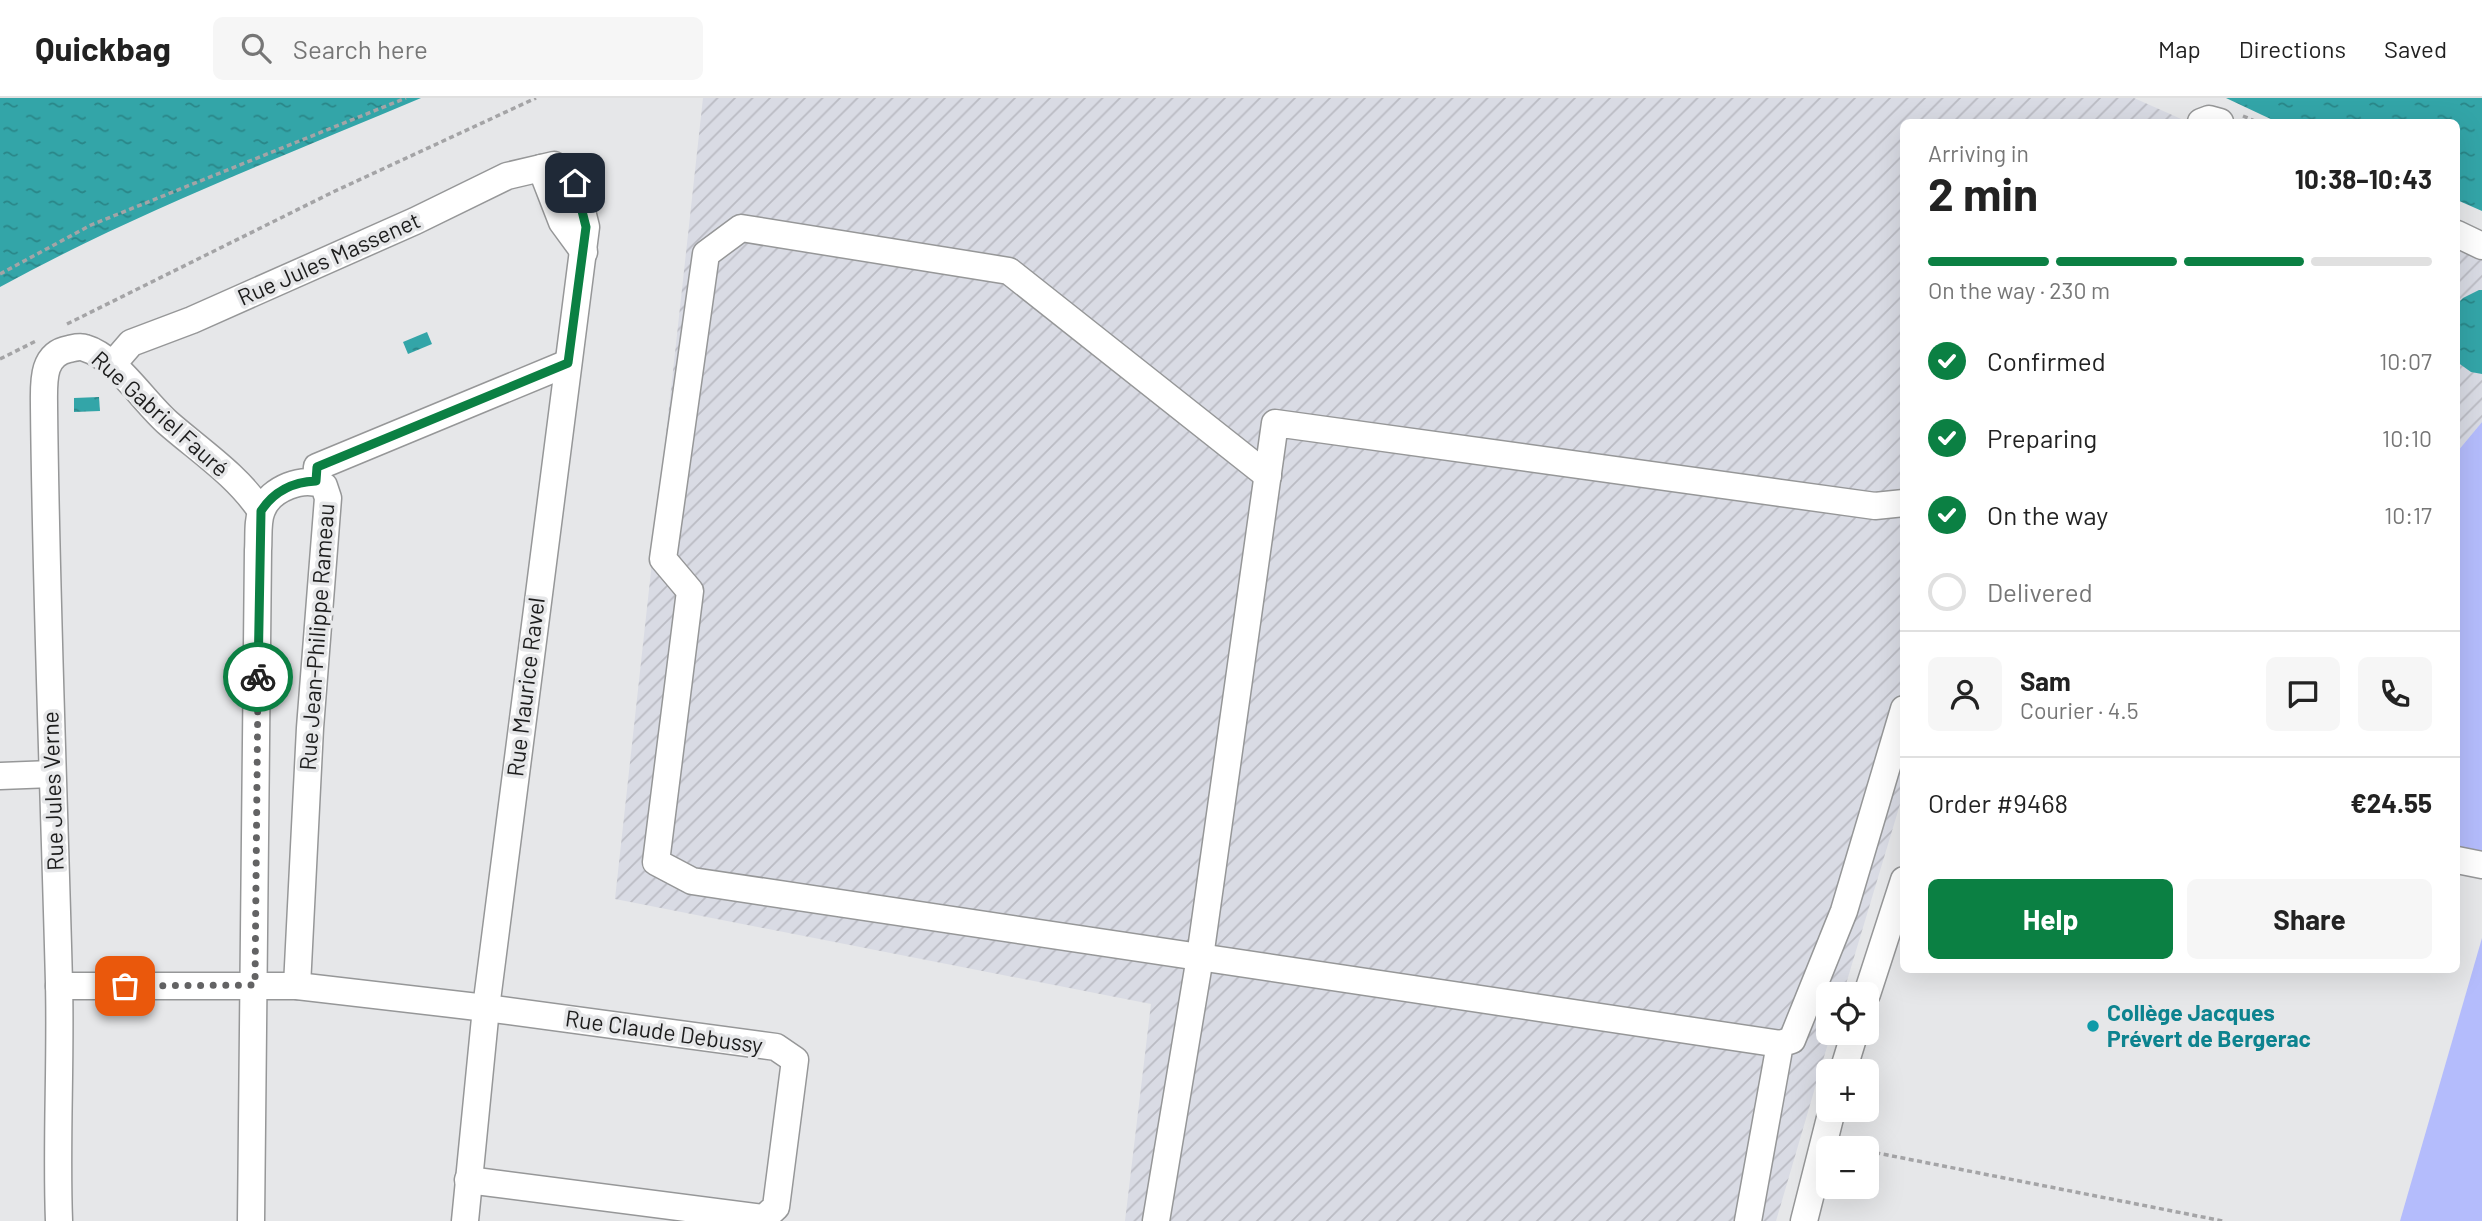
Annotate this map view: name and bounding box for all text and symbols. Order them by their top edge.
search box [213,17,703,80]
text: Quickbag [35,28,171,68]
icon: search [237,29,275,67]
text: Search here [293,33,428,64]
text: Map [2158,34,2201,63]
text: Directions [2239,34,2346,63]
text: Saved [2384,34,2447,63]
text: Arriving in [1928,139,2029,167]
pin [545,153,605,213]
text: 10:38–10:43 [2295,163,2432,194]
icon: home [556,164,594,202]
text: 2 min [1928,165,2038,220]
street label: Rue Jules Massenet [233,205,424,311]
text: On the way · 230 m [1928,276,2110,304]
icon: check [1928,342,1966,380]
street label: Rue Gabriel Fauré [86,344,235,482]
text: Confirmed [1987,345,2106,376]
text: 10:07 [2379,347,2432,375]
icon: check [1928,419,1966,457]
text: Preparing [1987,422,2097,453]
text: 10:10 [2382,424,2432,452]
icon: check [1928,496,1966,534]
text: On the way [1987,499,2108,530]
text: 10:17 [2384,501,2432,529]
street label: Rue Jean-Philippe Rameau [293,502,339,771]
text: Delivered [1987,576,2093,607]
street label: Rue Maurice Ravel [500,596,550,778]
courier [223,642,293,712]
button: person [1928,657,2002,731]
button: chat [2266,657,2340,731]
button: phone [2358,657,2432,731]
icon: bike [239,658,277,696]
text: Sam [2020,665,2071,696]
text: Courier · 4.5 [2020,696,2139,724]
street label: Rue Jules Verne [35,711,69,871]
text: Order #9468 [1928,787,2068,818]
text: €24.55 [2350,787,2432,818]
button: Help [1928,879,2173,959]
button: Share [2187,879,2432,959]
pin [95,956,155,1016]
icon: bag [106,967,144,1005]
map controls [1816,982,1879,1199]
button: locate [1816,982,1879,1045]
place label: Collège Jacques Prévert de Bergerac [2107,998,2311,1052]
street label: Rue Claude Debussy [564,1003,765,1059]
marker: Collège Jacques Prévert de Bergerac [2085,1018,2101,1034]
button: + [1816,1059,1879,1122]
button: − [1816,1136,1879,1199]

